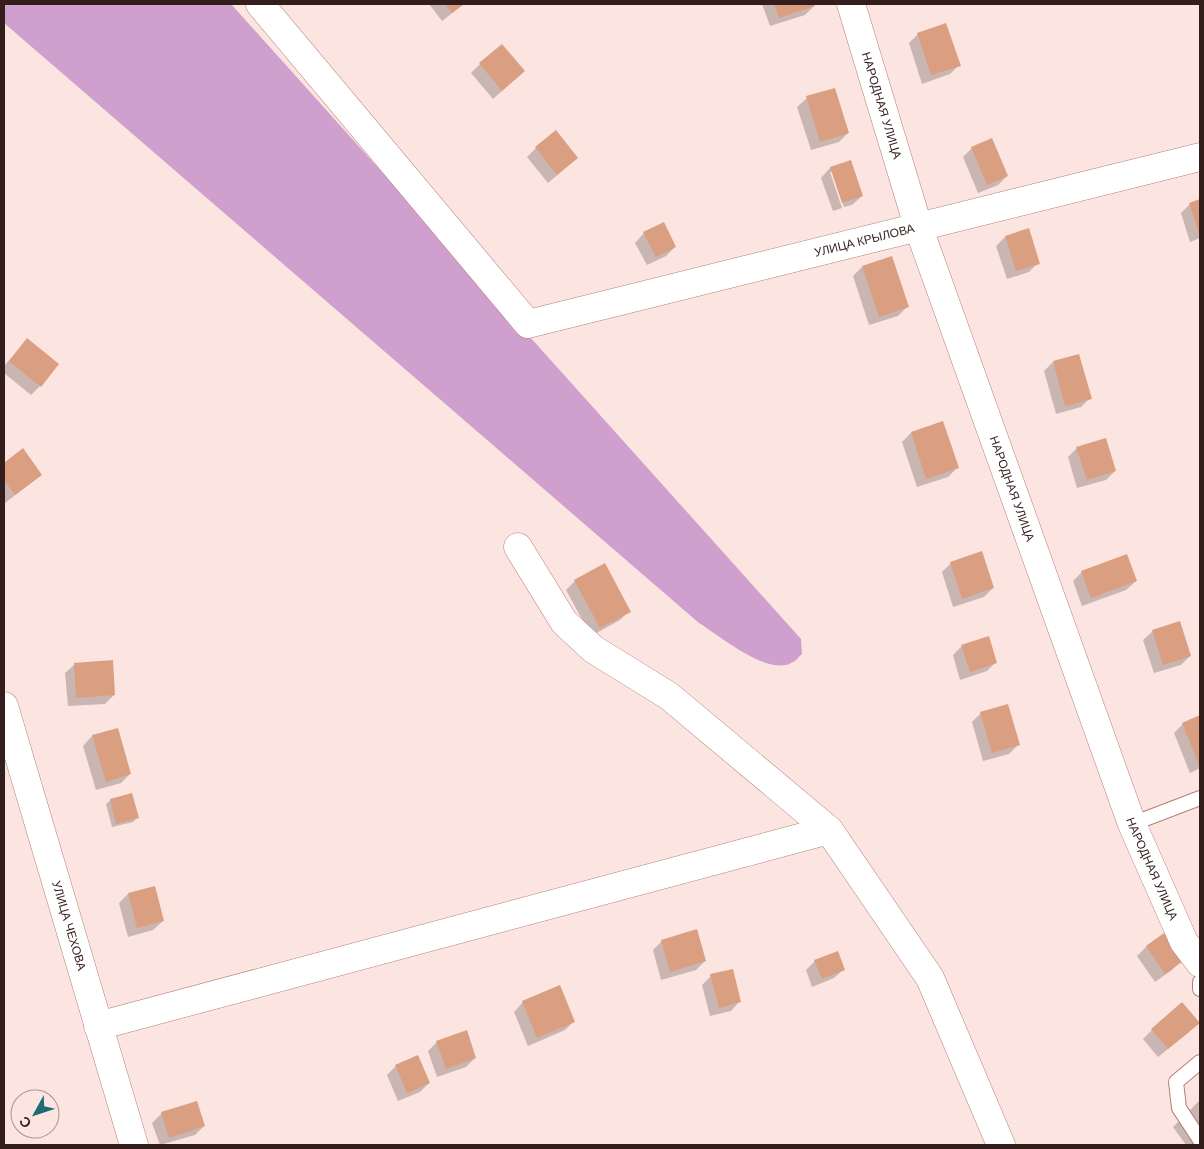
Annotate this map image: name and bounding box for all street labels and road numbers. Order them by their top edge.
street label: НАРОДНАЯ УЛИЦА [859,50,904,161]
street label: УЛИЦА КРЫЛОВА [813,221,916,260]
street label: НАРОДНАЯ УЛИЦА [987,434,1037,543]
street label: НАРОДНАЯ УЛИЦА [1123,815,1181,922]
street label: УЛИЦА ЧЕХОВА [49,879,89,972]

